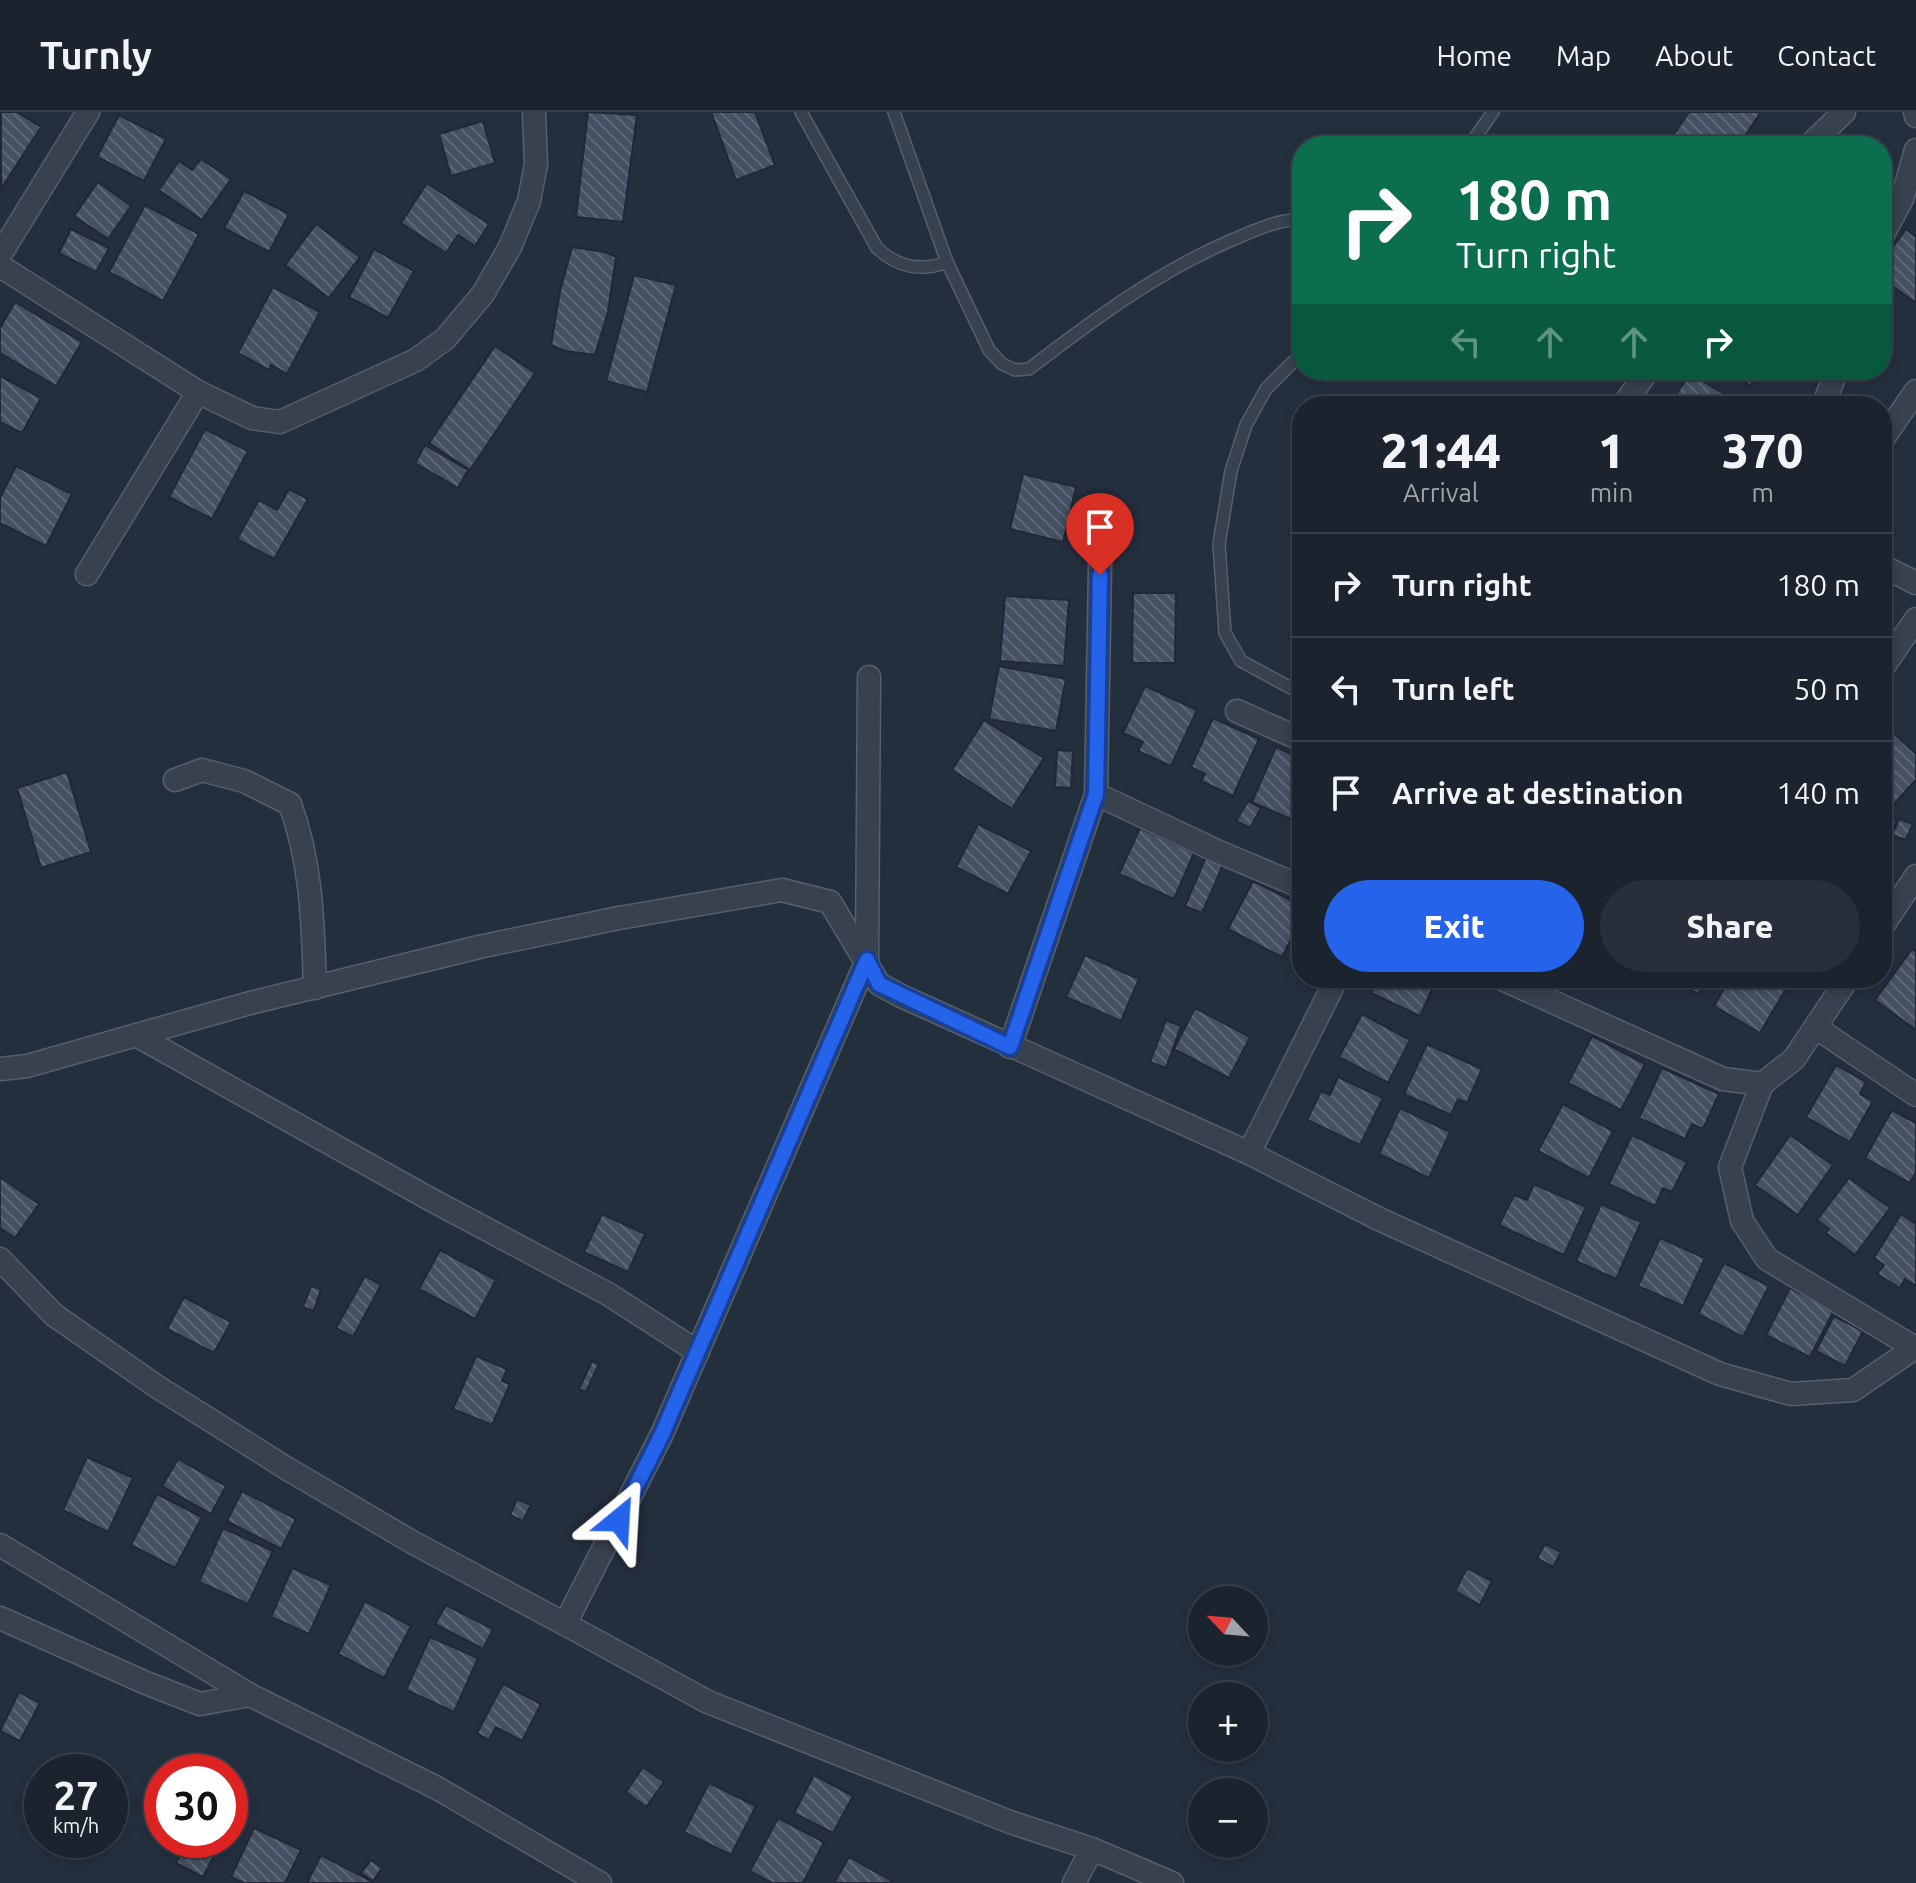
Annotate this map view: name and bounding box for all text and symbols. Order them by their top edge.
text: Turnly [40,34,152,76]
text: Home [1437,40,1512,71]
text: Map [1556,40,1611,71]
text: About [1655,40,1733,71]
text: Contact [1777,40,1876,71]
icon: right [1324,168,1428,272]
text: 180 m [1456,168,1612,231]
text: Turn right [1456,234,1616,275]
icon: left [1444,320,1488,364]
icon: ahead [1528,320,1572,364]
icon: ahead [1612,320,1656,364]
icon: right [1696,320,1740,364]
text: 21:44 [1381,423,1501,477]
text: 1 [1598,423,1625,477]
text: 370 [1722,423,1803,477]
text: Arrival [1403,478,1479,507]
text: min [1590,478,1633,507]
text: m [1751,478,1774,507]
pin [1066,493,1134,575]
icon: arrive [1078,505,1122,549]
icon: right [1324,563,1368,607]
text: Turn right [1392,568,1532,602]
text: 180 m [1776,568,1860,602]
icon: left [1324,667,1368,711]
text: Turn left [1392,672,1514,706]
text: 50 m [1793,672,1860,706]
icon: arrive [1324,771,1368,815]
text: Arrive at destination [1392,776,1684,810]
text: 140 m [1776,776,1860,810]
button: Exit [1324,880,1584,972]
button: Share [1600,880,1860,972]
position arrow [577,1478,661,1562]
north arrow [1188,1586,1268,1666]
map controls [1188,1586,1268,1858]
button: + [1188,1682,1268,1762]
speed limit sign: 30 [144,1754,248,1858]
text: 27 [53,1773,99,1818]
button: − [1188,1778,1268,1858]
text: km/h [53,1814,99,1837]

